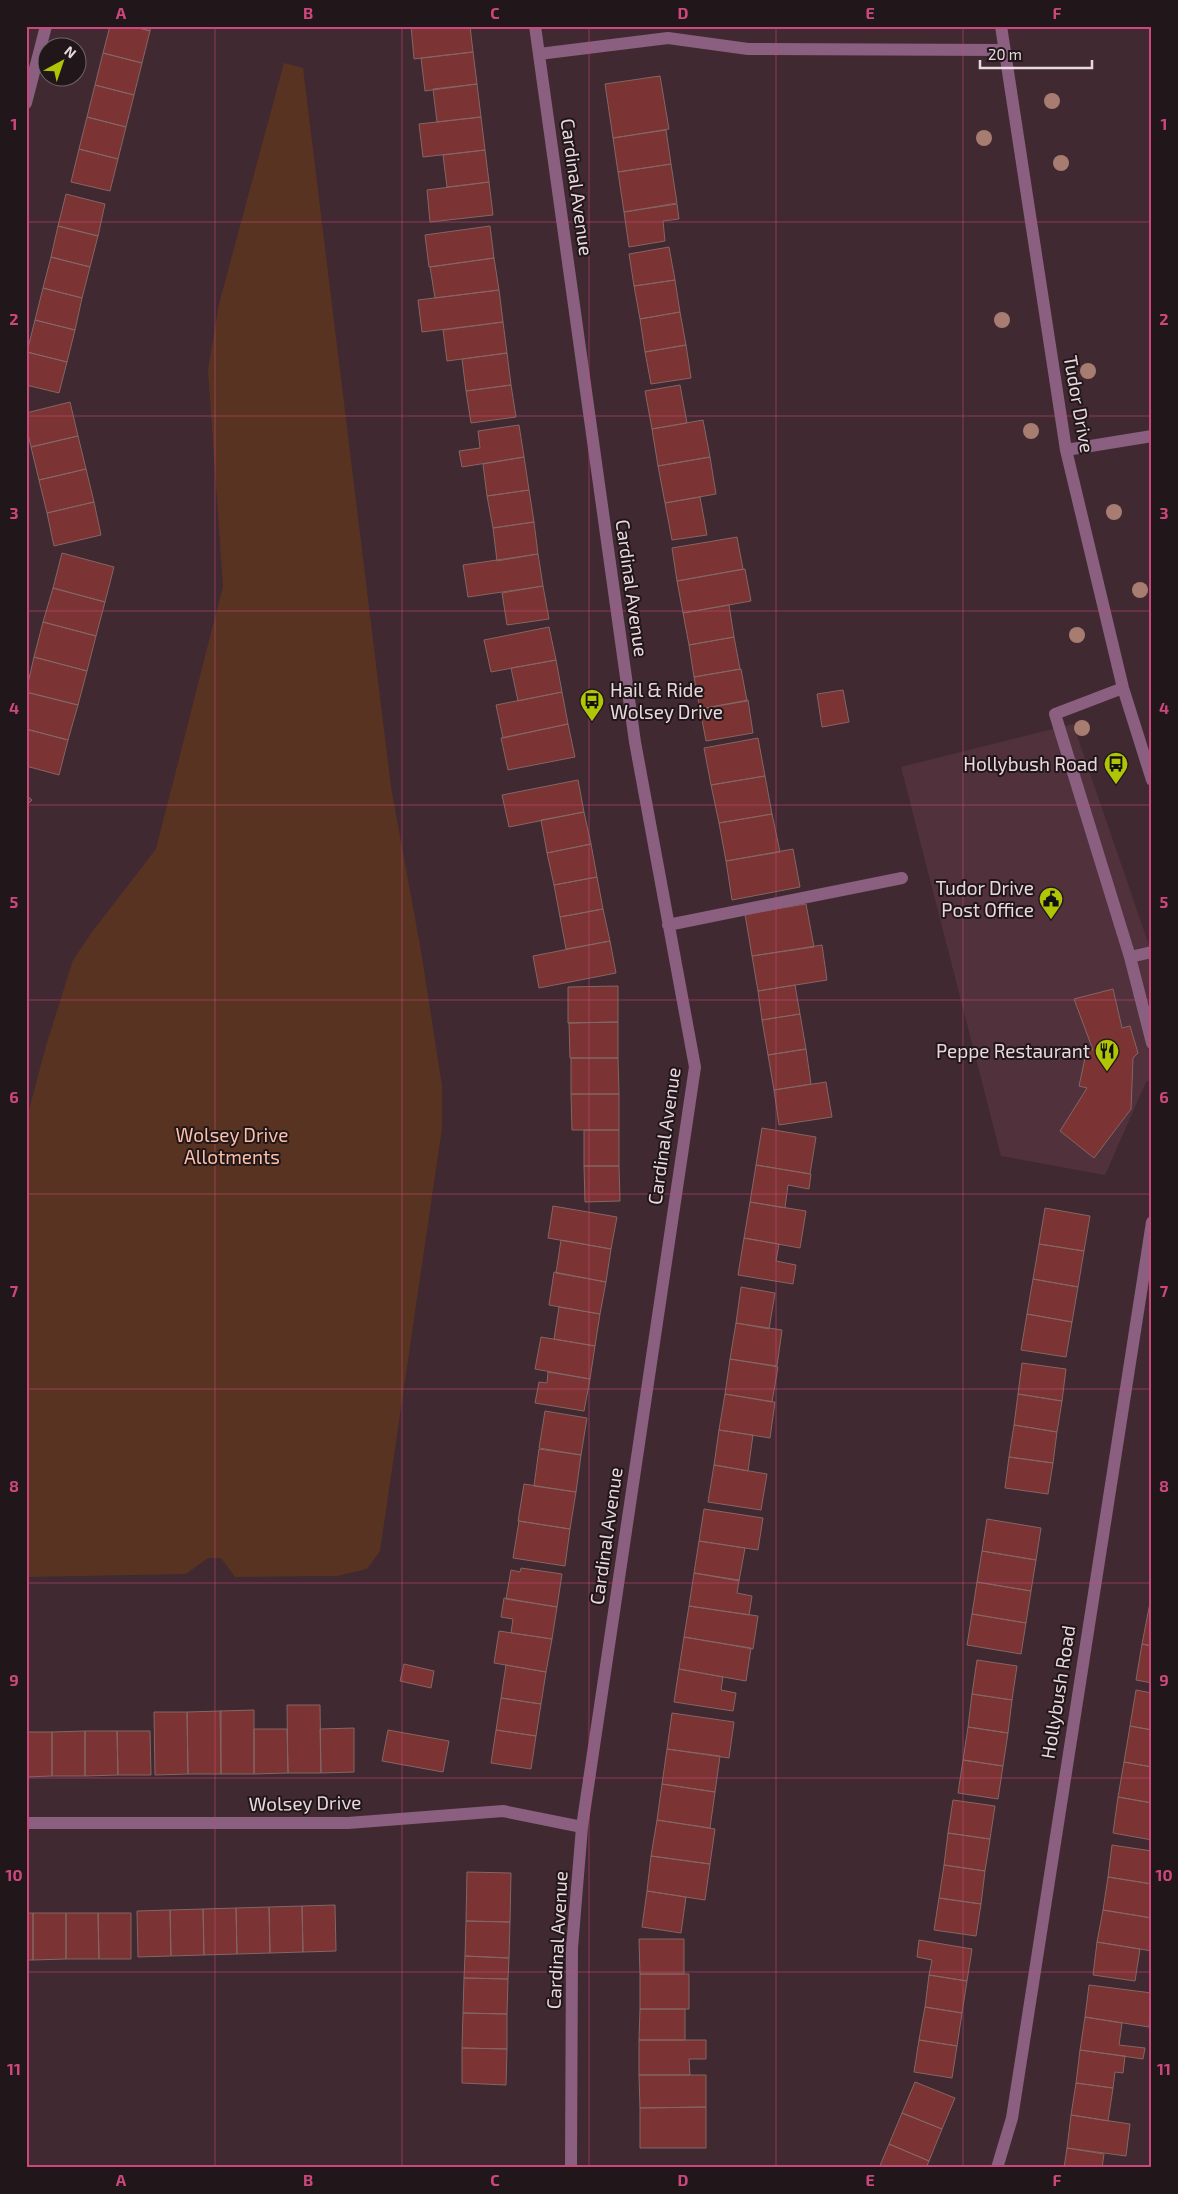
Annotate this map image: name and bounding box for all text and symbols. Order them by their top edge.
text: A [116,3,127,22]
text: B [303,3,313,22]
text: C [490,3,500,22]
text: D [678,3,689,22]
text: E [865,3,875,22]
text: F [1053,3,1062,22]
north arrow [38,38,88,88]
scale bar [980,38,1093,70]
text: N [61,42,80,61]
text: 20 m [988,45,1022,63]
text: 1 [11,114,17,133]
text: 1 [1161,114,1167,133]
street label: Cardinal Avenue [556,117,599,257]
text: 2 [9,309,19,328]
text: 2 [1159,309,1169,328]
street label: Tudor Drive [1060,353,1099,454]
text: 3 [9,503,19,522]
text: 3 [1159,503,1169,522]
street label: Cardinal Avenue [611,518,654,658]
place label: Hail & Ride Wolsey Drive [610,678,723,723]
bus stop icon: Hail & Ride Wolsey Drive [579,688,605,722]
text: 4 [9,698,19,717]
text: 4 [1159,698,1169,717]
bus stop icon: Hollybush Road [1103,751,1129,785]
place label: Hollybush Road [963,752,1098,775]
place label: Tudor Drive Post Office [936,876,1034,921]
public building icon: Tudor Drive Post Office [1038,886,1064,920]
text: 5 [10,892,19,911]
text: 5 [1160,892,1169,911]
restaurant icon: Peppe Restaurant [1094,1038,1120,1072]
place label: Peppe Restaurant [936,1039,1090,1062]
street label: Cardinal Avenue [642,1066,685,1206]
text: 6 [9,1087,19,1106]
text: 6 [1159,1087,1169,1106]
park label: Wolsey Drive Allotments [176,1123,288,1168]
text: 7 [10,1281,19,1300]
text: 7 [1160,1281,1169,1300]
street label: Cardinal Avenue [584,1466,627,1606]
text: 8 [9,1476,19,1495]
text: 8 [1159,1476,1169,1495]
street label: Hollybush Road [1036,1624,1079,1760]
text: 9 [9,1670,19,1689]
text: 9 [1159,1670,1169,1689]
street label: Wolsey Drive [248,1790,362,1815]
text: 10 [5,1865,23,1884]
text: 10 [1155,1865,1173,1884]
street label: Cardinal Avenue [541,1870,572,2010]
text: 11 [7,2059,21,2078]
text: 11 [1157,2059,1171,2078]
text: A [116,2170,127,2189]
text: B [303,2170,313,2189]
text: C [490,2170,500,2189]
text: D [678,2170,689,2189]
text: E [865,2170,875,2189]
text: F [1053,2170,1062,2189]

